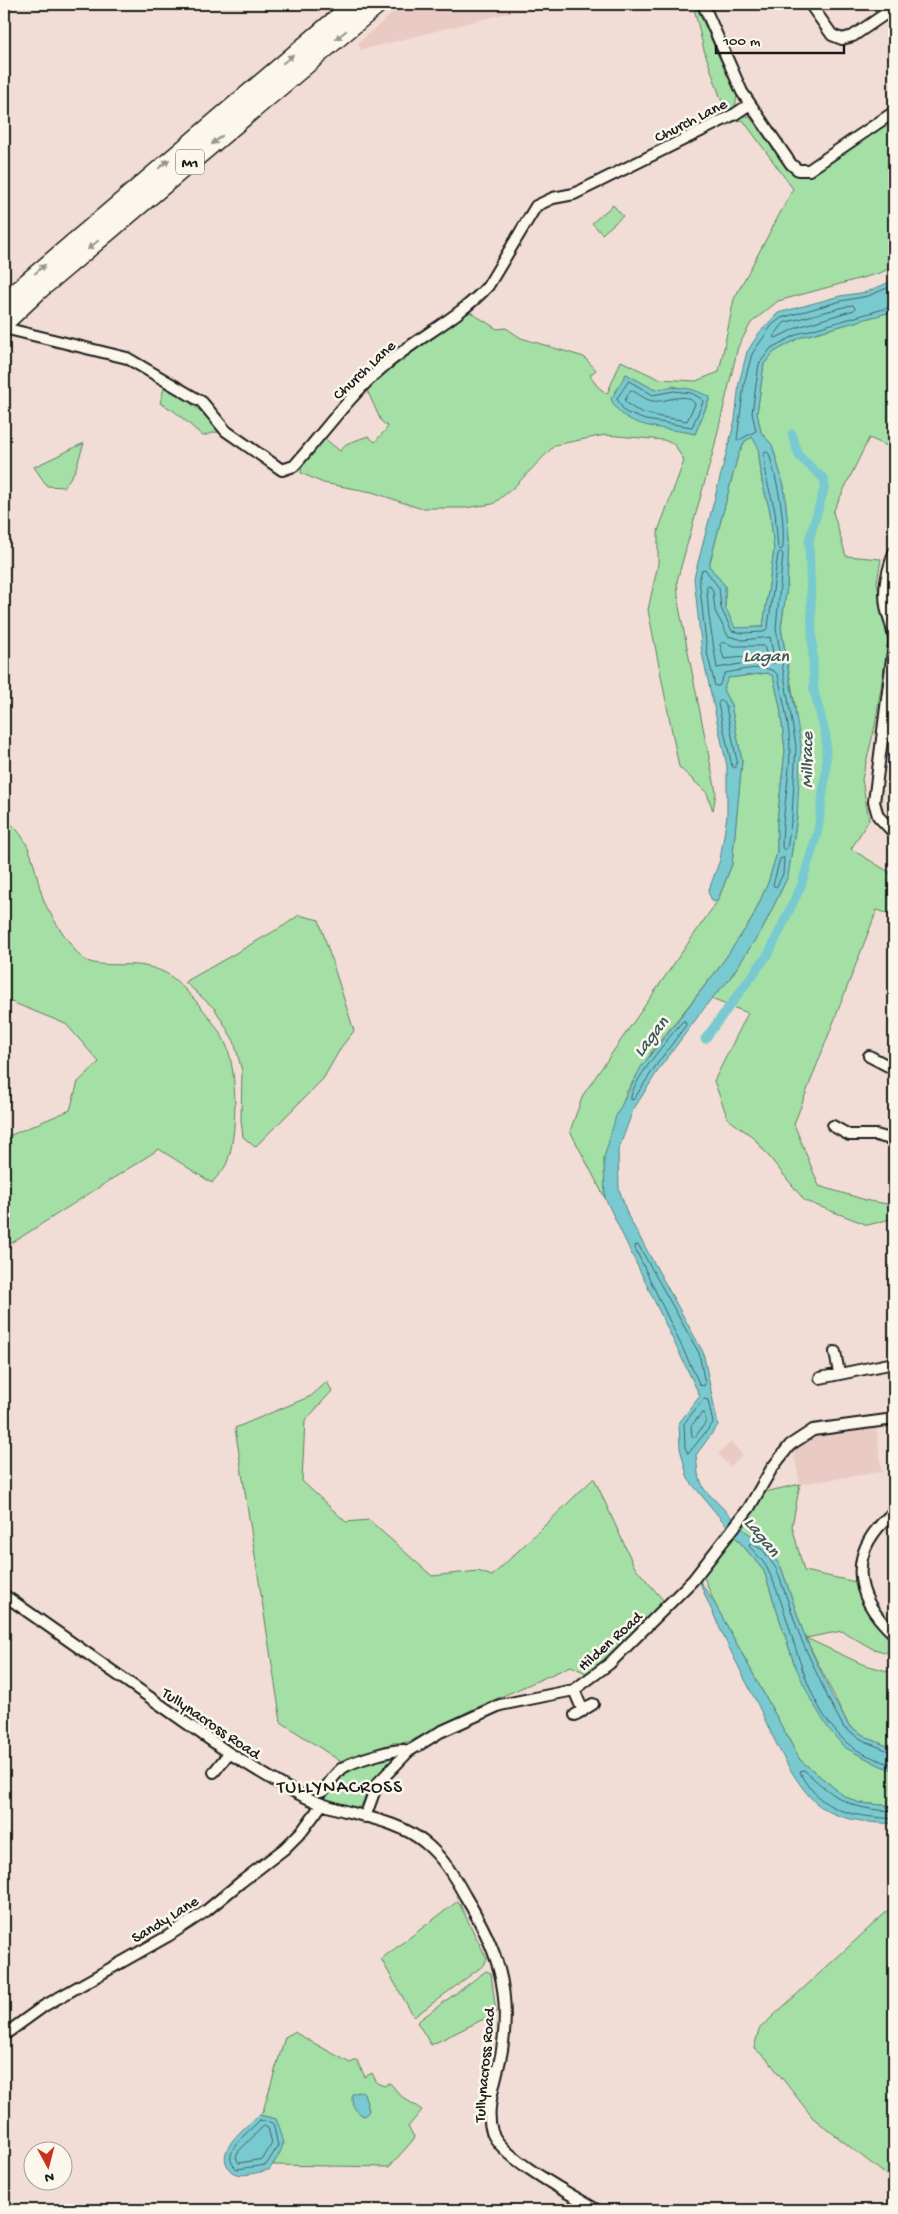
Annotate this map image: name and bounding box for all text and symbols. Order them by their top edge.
scale bar [716,22,843,54]
one-way arrow [335,30,348,41]
text: 100 m [722,33,761,51]
one-way arrow [282,54,295,65]
street label: Church Lane [652,95,732,148]
one-way arrow [211,134,223,145]
road number: M1 [176,150,204,174]
one-way arrow [157,158,170,169]
one-way arrow [86,239,99,250]
one-way arrow [34,264,47,275]
street label: Church Lane [330,337,401,405]
water label: Lagan [743,647,789,668]
water label: Millrace [798,731,819,788]
water label: Lagan [630,1013,674,1062]
water label: Lagan [739,1513,784,1562]
street label: Hilden Road [575,1608,649,1676]
street label: Tullynacross Road [156,1684,264,1766]
district label: TULLYNACROSS [276,1777,403,1800]
street label: Sandy Lane [129,1893,204,1949]
street label: Tullynacross Road [472,2006,501,2124]
north arrow [22,2142,72,2192]
text: N [44,2167,55,2185]

